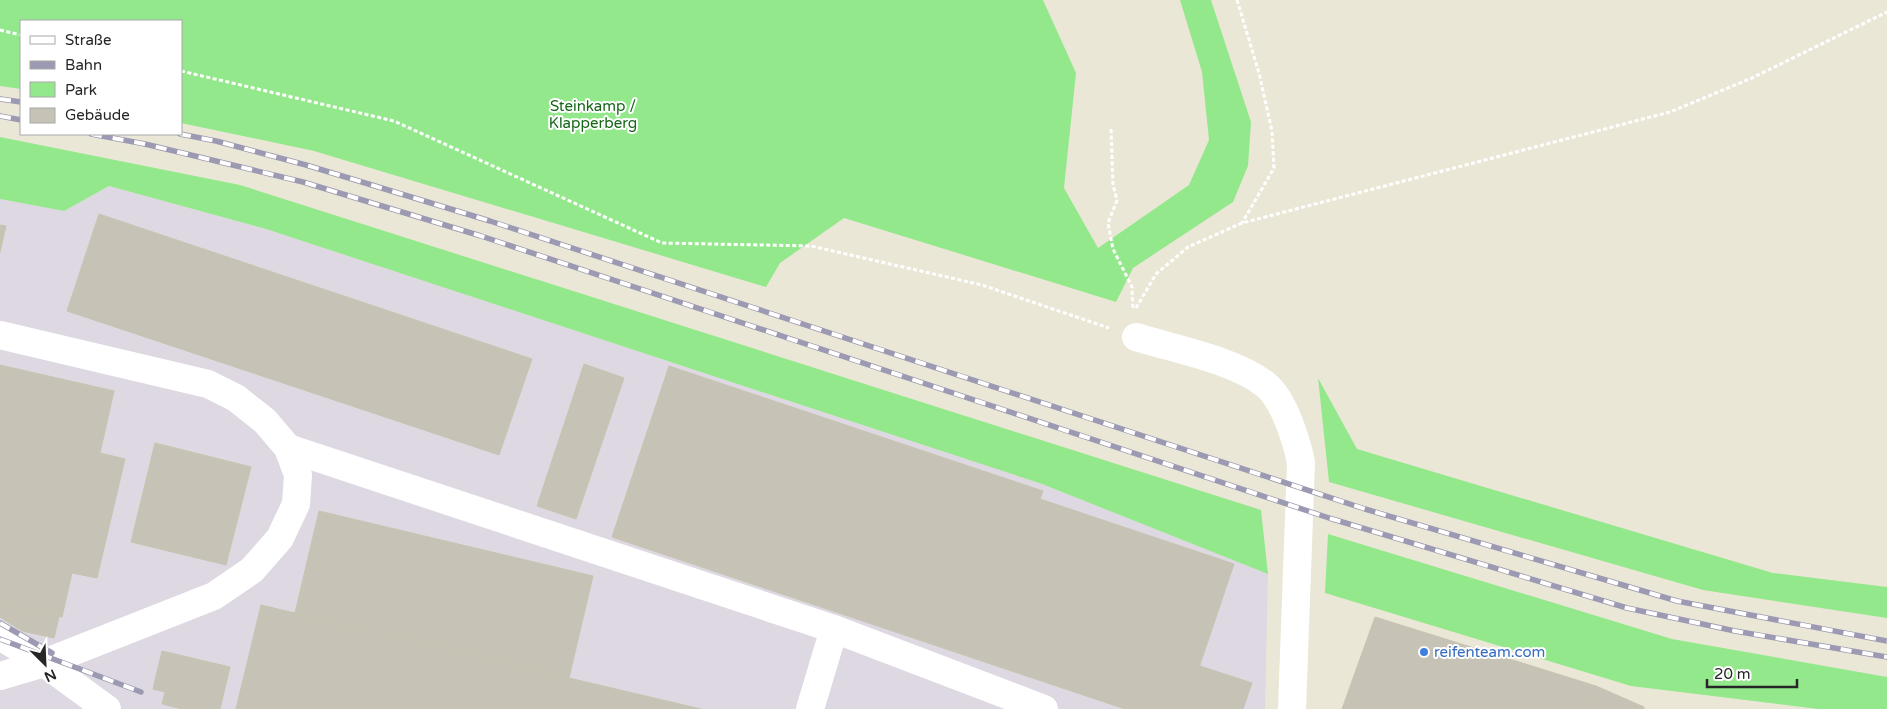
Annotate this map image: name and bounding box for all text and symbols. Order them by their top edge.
legend [20,20,182,135]
text: Straße [65,31,111,49]
text: Bahn [65,56,102,74]
text: Park [65,81,97,99]
park label: Steinkamp / Klapperberg [549,97,637,132]
text: Gebäude [65,106,130,124]
north arrow [20,639,70,689]
place label: reifenteam.com [1434,643,1545,661]
marker: reifenteam.com [1418,646,1430,658]
scale bar [1707,656,1797,688]
text: N [41,665,59,685]
text: 20 m [1714,665,1751,683]

